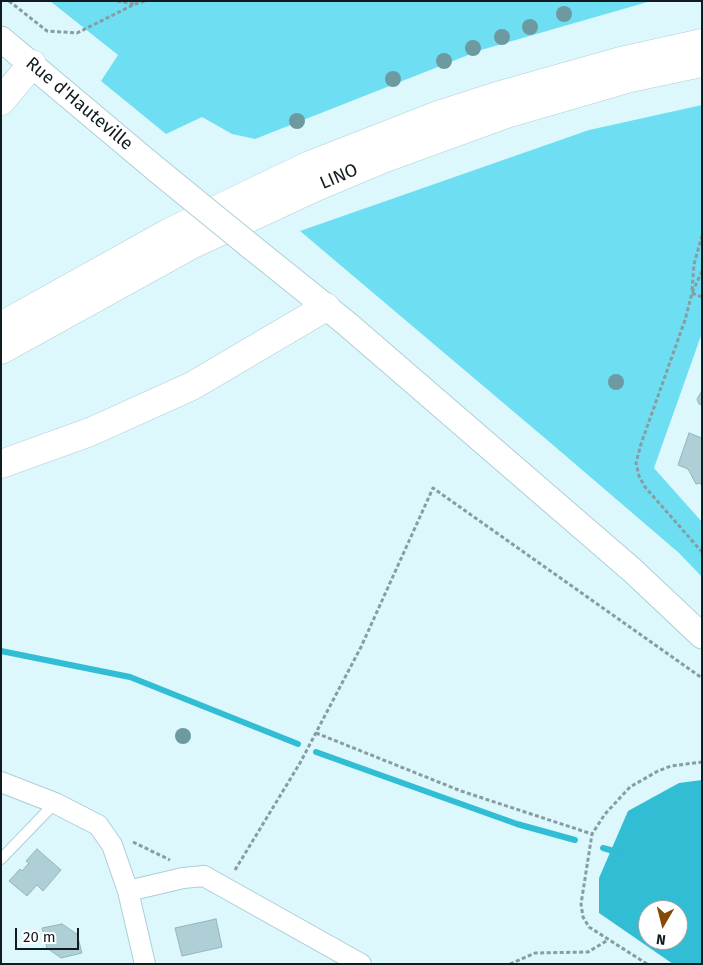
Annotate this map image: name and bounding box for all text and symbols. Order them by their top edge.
street label: Rue d'Hauteville [21,53,137,155]
street label: LINO [317,159,361,195]
north arrow [638,900,688,950]
scale bar [18,918,81,950]
text: 20 m [23,928,56,946]
text: N [655,930,667,948]

